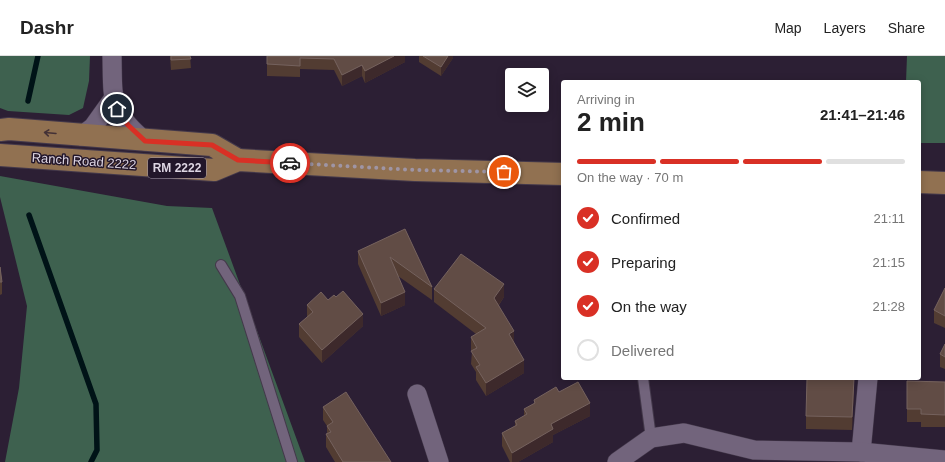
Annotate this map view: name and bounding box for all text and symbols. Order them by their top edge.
text: Dashr [20,17,74,38]
text: Map [774,20,802,36]
text: Layers [824,20,866,36]
text: Share [888,20,925,36]
map controls [505,68,549,112]
button: layers [505,68,549,112]
pin [100,92,134,126]
text: Arriving in [577,92,635,107]
icon: home [106,98,128,120]
text: 21:41–21:46 [820,106,905,123]
text: 2 min [577,107,645,137]
one-way arrow [44,129,57,137]
courier [270,143,310,183]
street label: Ranch Road 2222 [31,150,137,172]
icon: car [279,152,301,174]
pin [487,155,521,189]
road number: RM 2222 [148,158,206,178]
icon: bag [493,161,515,183]
text: On the way · 70 m [577,170,683,185]
icon: check [577,207,599,229]
text: Confirmed [611,210,680,227]
text: 21:11 [873,211,905,226]
icon: check [577,251,599,273]
text: Preparing [611,254,676,271]
text: 21:15 [872,255,905,270]
icon: check [577,295,599,317]
text: On the way [611,298,687,315]
text: 21:28 [872,299,905,314]
text: Delivered [611,342,674,359]

